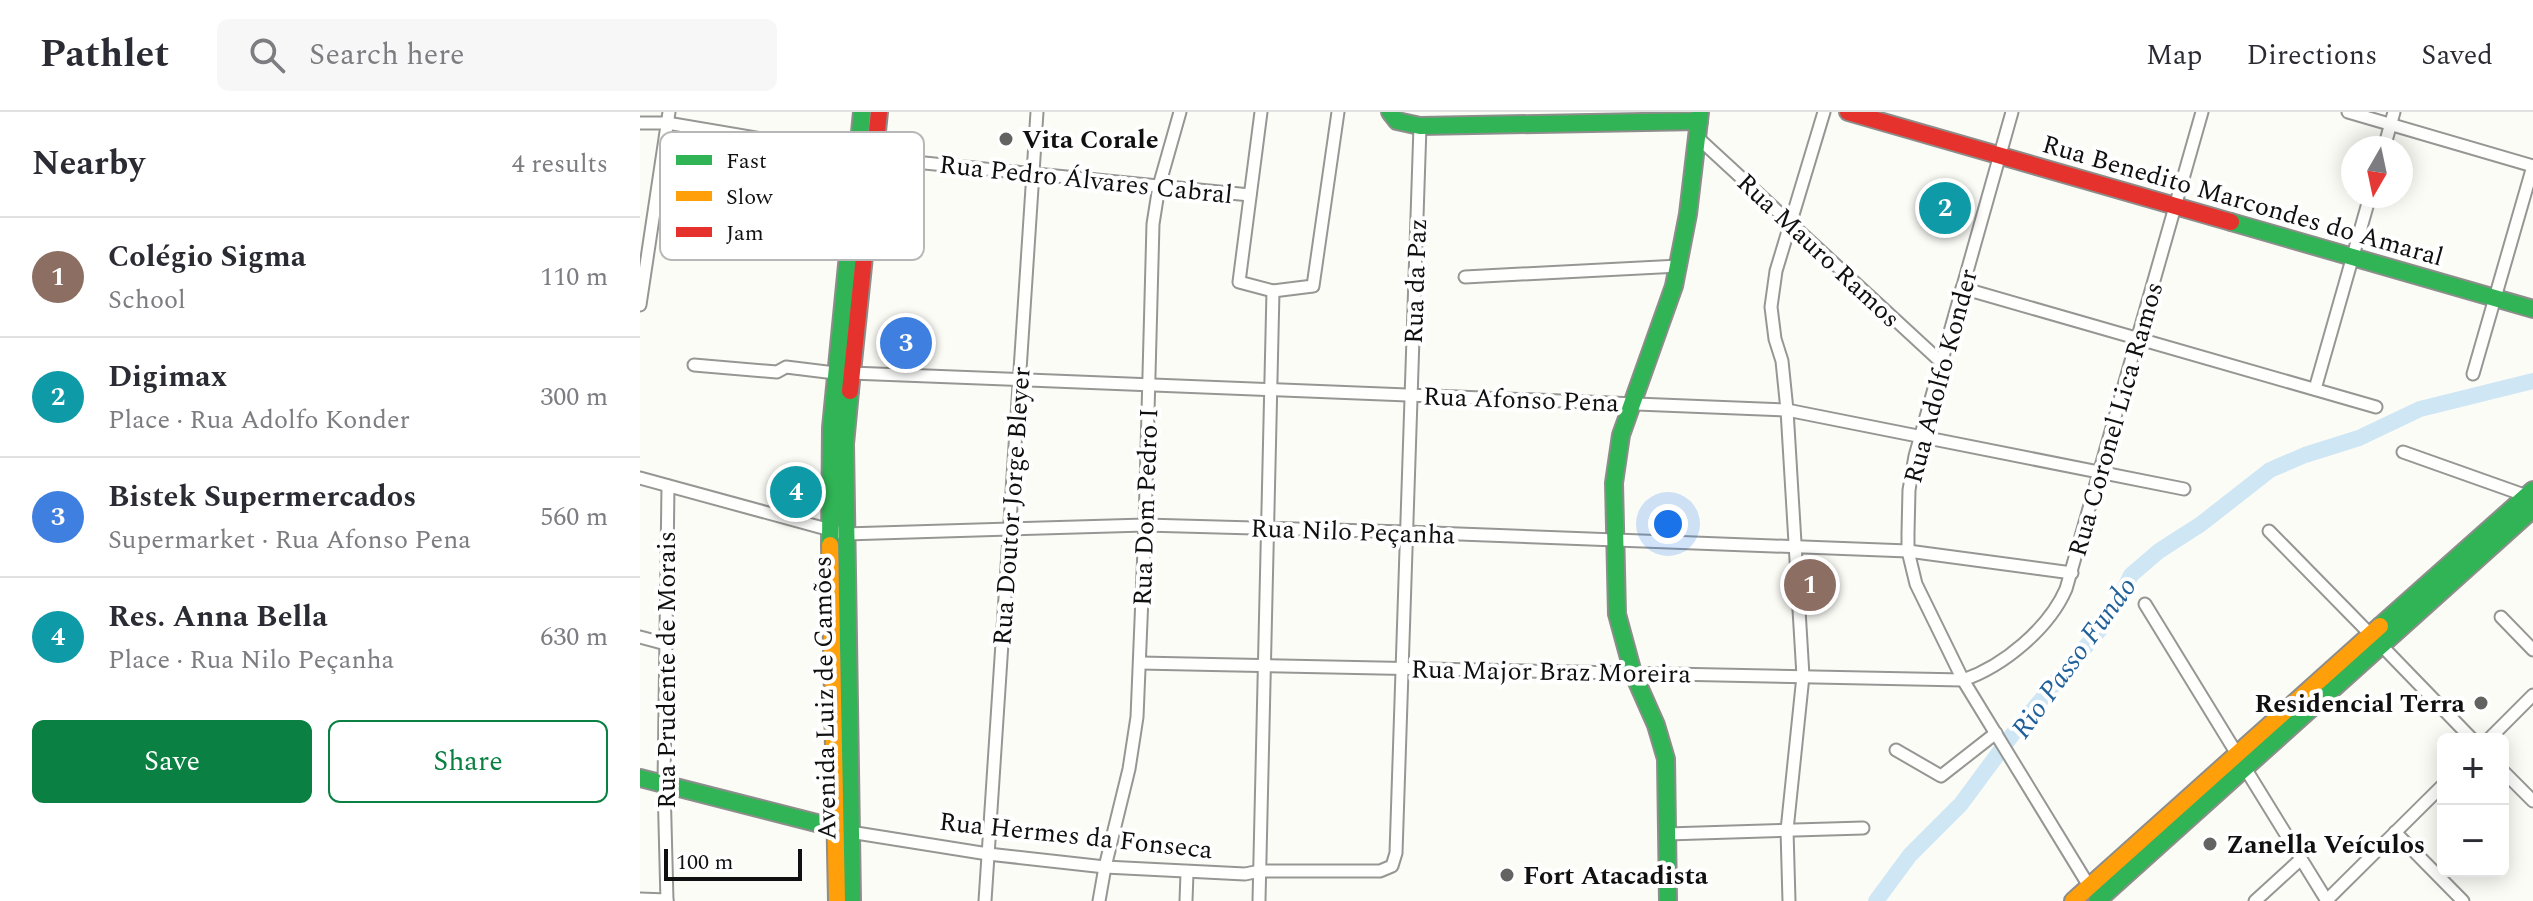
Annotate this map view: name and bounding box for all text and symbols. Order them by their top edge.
search box [217,19,777,91]
text: Pathlet [40,26,169,84]
text: Search here [309,32,465,78]
icon: search [245,33,289,77]
text: Map [2146,34,2203,77]
text: Directions [2247,34,2377,77]
text: Saved [2421,34,2493,77]
place label: Vita Corale [1022,120,1159,160]
street label: Rua Benedito Marcondes do Amaral [2037,124,2448,277]
marker: Vita Corale [997,130,1015,148]
legend [660,132,924,260]
north arrow [2341,136,2413,208]
text: Nearby [32,138,145,190]
text: 4 results [512,144,608,184]
text: Fast [726,145,767,178]
street label: Rua Pedro Álvares Cabral [937,145,1234,215]
street label: Rua Mauro Ramos [1727,164,1909,338]
pin: 2 [1919,178,1971,238]
text: Slow [726,181,774,214]
text: Jam [726,217,764,250]
street label: Rua da Paz [1394,217,1438,345]
text: Colégio Sigma [108,234,306,280]
text: 1 [51,257,65,297]
text: 110 m [540,257,608,297]
street label: Rua Adolfo Konder [1893,265,1989,488]
street label: Rua Coronel Lica Ramos [2058,277,2174,561]
text: School [108,280,186,320]
pin: 3 [880,313,932,373]
text: Digimax [108,354,227,400]
street label: Rua Doutor Jorge Bleyer [982,365,1042,647]
text: 2 [51,377,65,417]
text: 300 m [540,377,608,417]
street label: Rua Afonso Pena [1422,377,1620,423]
text: Place · Rua Adolfo Konder [108,400,410,440]
street label: Rua Dom Pedro I [1123,407,1169,607]
pin: 4 [770,462,822,522]
text: Bistek Supermercados [108,474,416,520]
text: 3 [51,497,65,537]
text: 560 m [540,497,608,537]
your location [1648,504,1688,544]
street label: Rua Nilo Peçanha [1250,508,1456,556]
text: Supermarket · Rua Afonso Pena [108,520,471,560]
street label: Rua Prudente de Morais [647,531,687,809]
pin: 1 [1784,555,1836,615]
street label: Avenida Luiz de Camões [803,556,847,840]
water label: Rio Passo Fundo [2001,568,2148,748]
text: Res. Anna Bella [108,594,328,640]
text: 4 [51,617,65,657]
text: 630 m [540,617,608,657]
text: Place · Rua Nilo Peçanha [108,640,394,680]
street label: Rua Major Braz Moreira [1411,650,1692,694]
place label: Residencial Terra [2254,684,2466,724]
marker: Residencial Terra [2472,694,2490,712]
button: Save [32,720,312,803]
button: Share [328,720,608,803]
map controls [2437,733,2509,877]
button: + [2437,733,2509,805]
street label: Rua Hermes da Fonseca [937,802,1215,870]
button: − [2437,805,2509,877]
place label: Zanella Veículos [2226,825,2425,865]
marker: Zanella Veículos [2201,835,2219,853]
scale bar [664,845,802,881]
text: 100 m [676,846,733,879]
place label: Fort Atacadista [1523,856,1709,896]
marker: Fort Atacadista [1498,866,1516,884]

